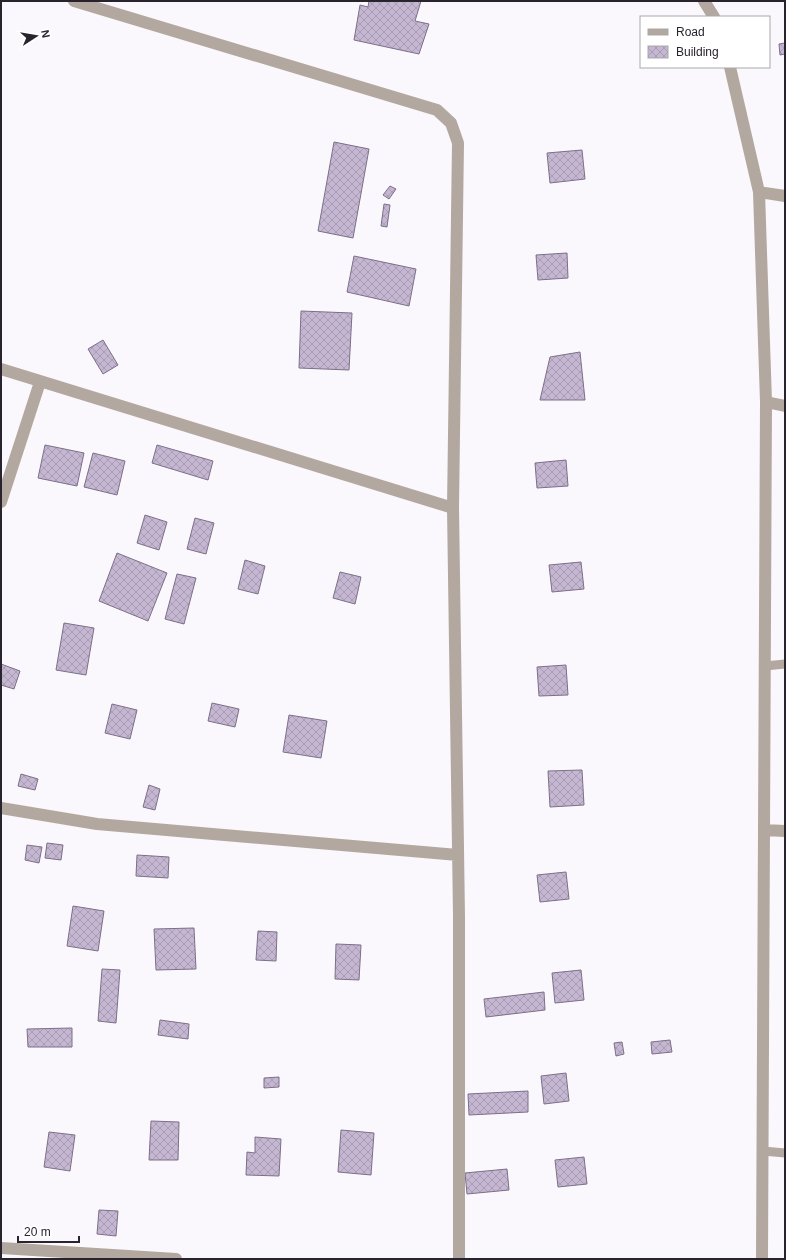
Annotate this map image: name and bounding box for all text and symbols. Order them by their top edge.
north arrow [16,16,56,56]
legend [640,16,770,68]
text: Road [676,25,705,39]
text: N [39,29,52,39]
text: Building [676,45,719,59]
scale bar [18,1218,79,1244]
text: 20 m [24,1225,51,1239]

